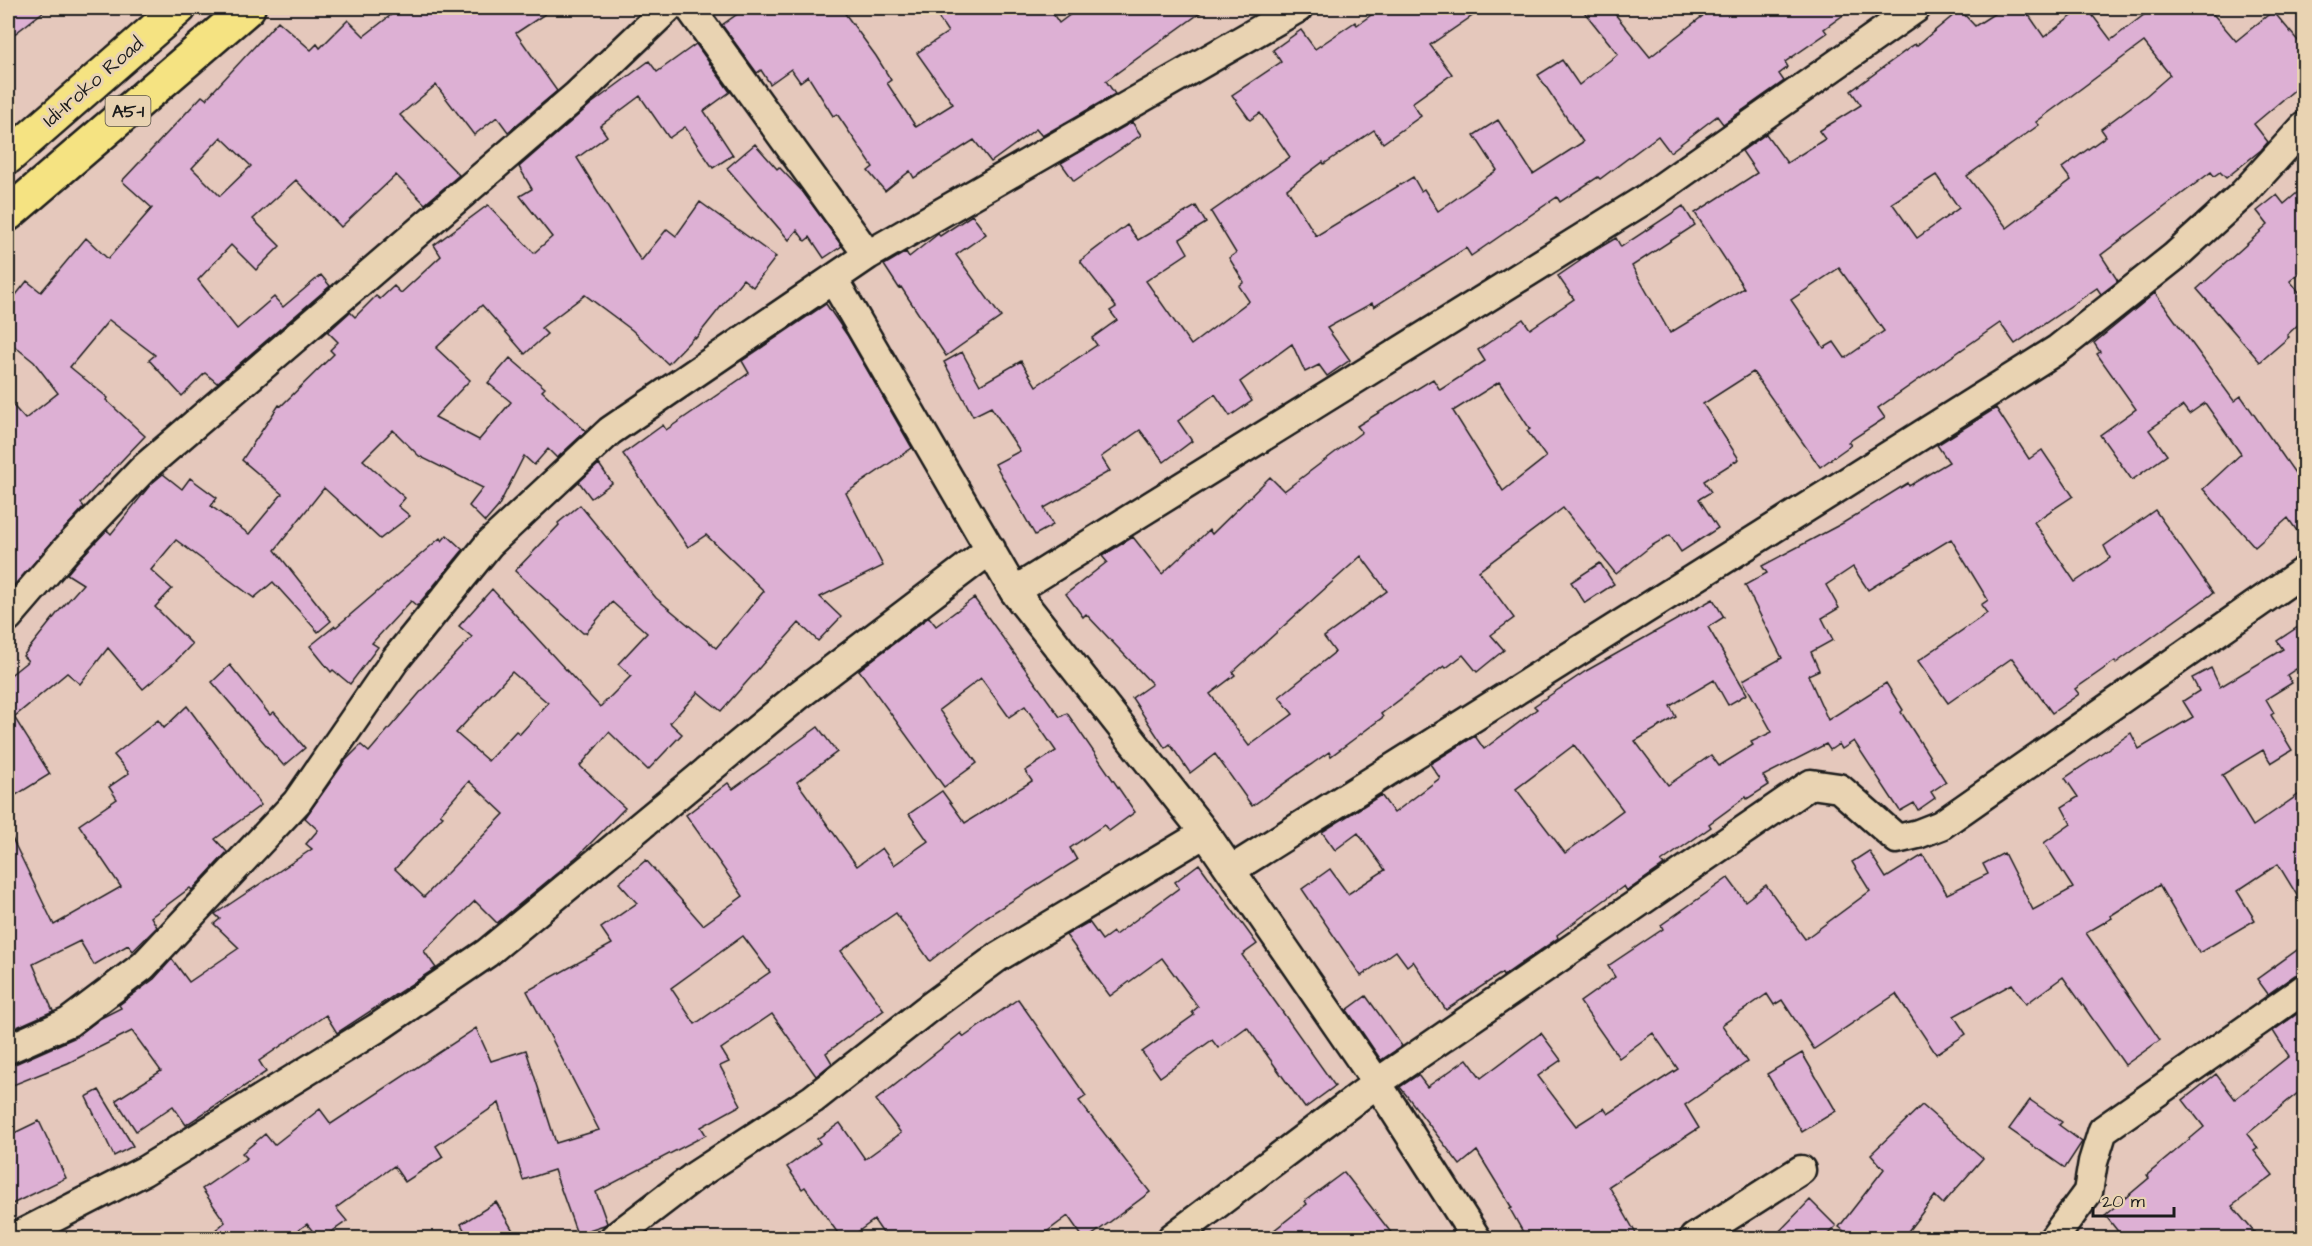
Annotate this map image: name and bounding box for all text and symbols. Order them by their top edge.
street label: Idi-Iroko Road [37,30,149,134]
road number: A5-1 [106,96,150,126]
scale bar [2093,1180,2174,1218]
text: 20 m [2102,1189,2145,1214]

